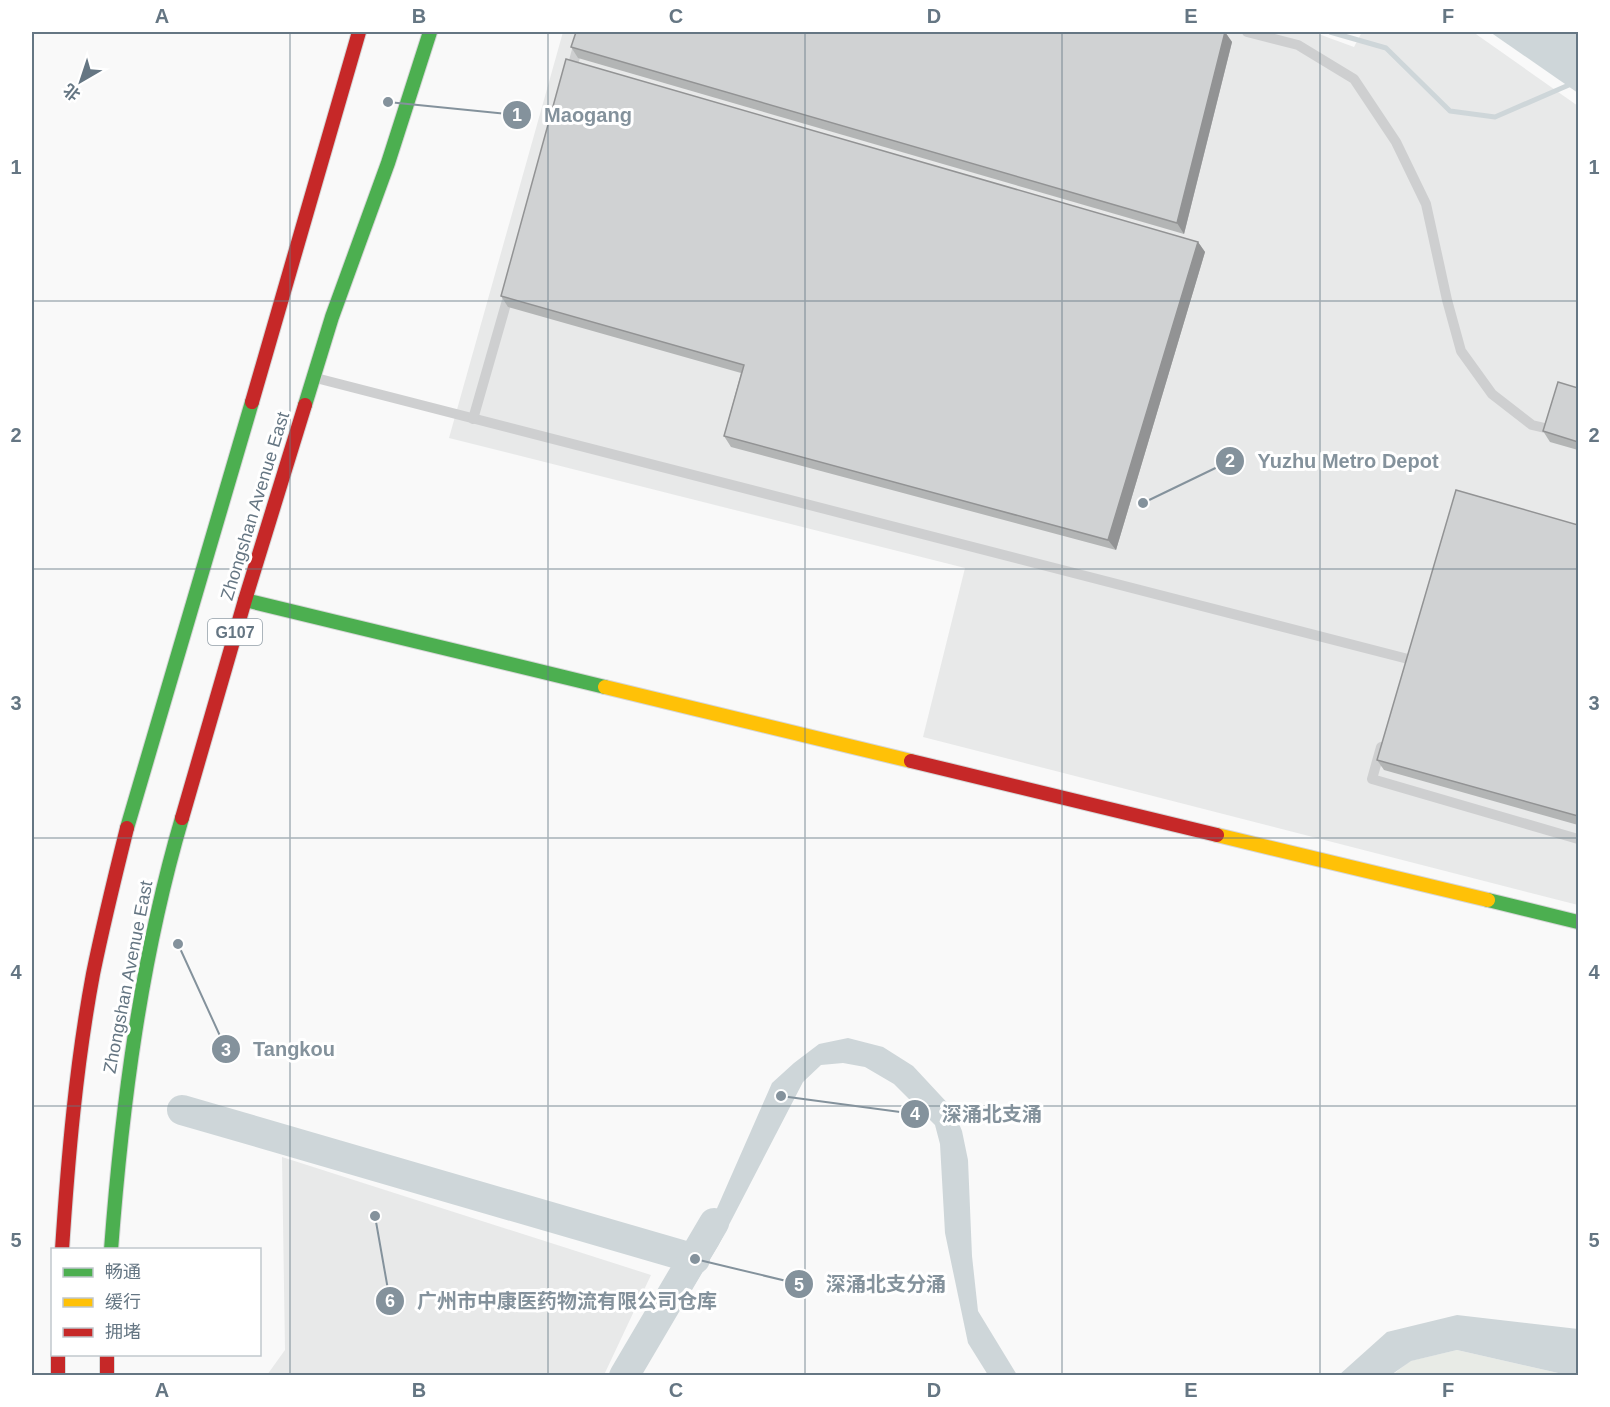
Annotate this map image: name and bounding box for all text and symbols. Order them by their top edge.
text: A [155,5,169,27]
text: B [412,5,426,27]
text: C [669,5,683,27]
text: D [927,5,941,27]
text: E [1184,5,1198,27]
text: F [1442,5,1454,27]
north arrow [51,51,111,111]
text: 北 [60,81,83,104]
callout: Maogang [502,96,644,134]
text: Maogang [544,104,632,126]
text: 1 [512,105,522,125]
text: 1 [10,156,22,178]
text: 1 [1588,156,1600,178]
street label: Zhongshan Avenue East [217,409,293,603]
text: 2 [10,424,22,446]
text: 2 [1588,424,1600,446]
callout: Yuzhu Metro Depot [1215,442,1450,480]
text: Yuzhu Metro Depot [1257,450,1439,472]
text: 2 [1225,451,1235,471]
road number: G107 [208,619,262,645]
text: 3 [10,692,22,714]
text: 3 [1588,692,1600,714]
street label: Zhongshan Avenue East [100,879,156,1075]
text: 4 [10,961,22,983]
text: 4 [1588,961,1600,983]
callout: Tangkou [211,1030,347,1068]
text: Tangkou [253,1038,335,1060]
text: 3 [221,1040,231,1060]
callout: 深涌北支涌 [900,1095,1054,1133]
text: 深涌北支涌 [942,1103,1042,1125]
text: 4 [910,1104,920,1124]
text: 5 [10,1229,22,1251]
text: 5 [1588,1229,1600,1251]
legend [51,1248,261,1356]
text: 畅通 [105,1262,141,1282]
callout: 深涌北支分涌 [784,1265,958,1303]
text: 深涌北支分涌 [826,1273,946,1295]
text: 5 [794,1275,804,1295]
callout: 广州市中康医药物流有限公司仓库 [375,1282,729,1320]
text: 广州市中康医药物流有限公司仓库 [417,1290,717,1312]
text: 6 [385,1291,395,1311]
text: 缓行 [105,1292,141,1312]
text: 拥堵 [105,1322,141,1342]
text: A [155,1379,169,1401]
text: B [412,1379,426,1401]
text: C [669,1379,683,1401]
text: D [927,1379,941,1401]
text: E [1184,1379,1198,1401]
text: F [1442,1379,1454,1401]

